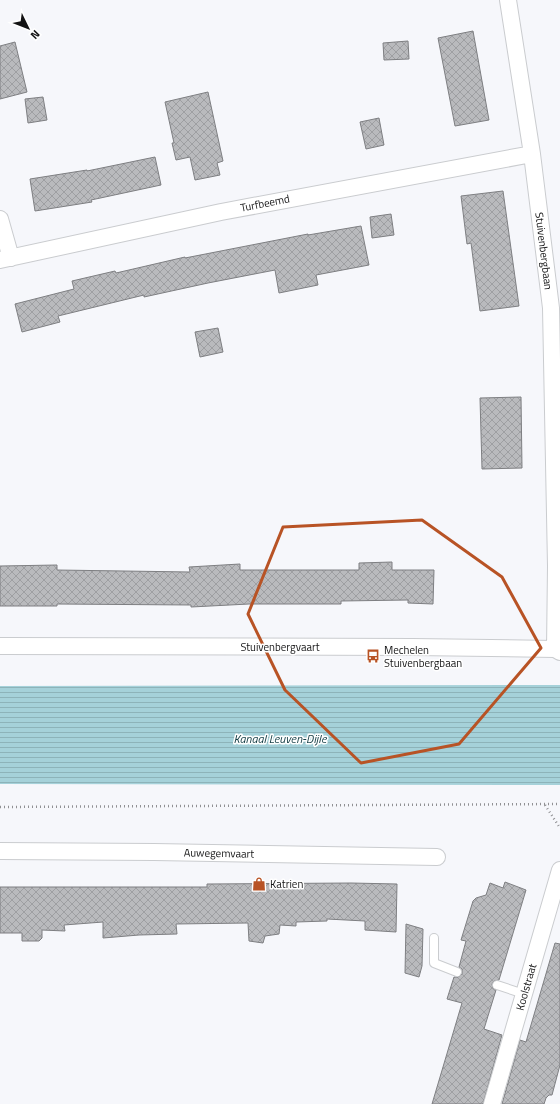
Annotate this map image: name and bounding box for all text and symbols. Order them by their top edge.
north arrow [8,8,48,48]
text: N [27,27,44,43]
street label: Turfbeemd [239,190,291,216]
street label: Stuivenbergbaan [531,211,557,291]
street label: Stuivenbergvaart [240,639,320,655]
place label: Mechelen Stuivenbergbaan [384,642,462,671]
bus stop icon: Mechelen Stuivenbergbaan [365,648,381,664]
water label: Kanaal Leuven-Dijle [234,729,328,748]
street label: Auwegemvaart [184,844,255,862]
shop icon: Katrien [251,876,267,892]
place label: Katrien [270,876,303,892]
street label: Koolstraat [512,962,540,1012]

